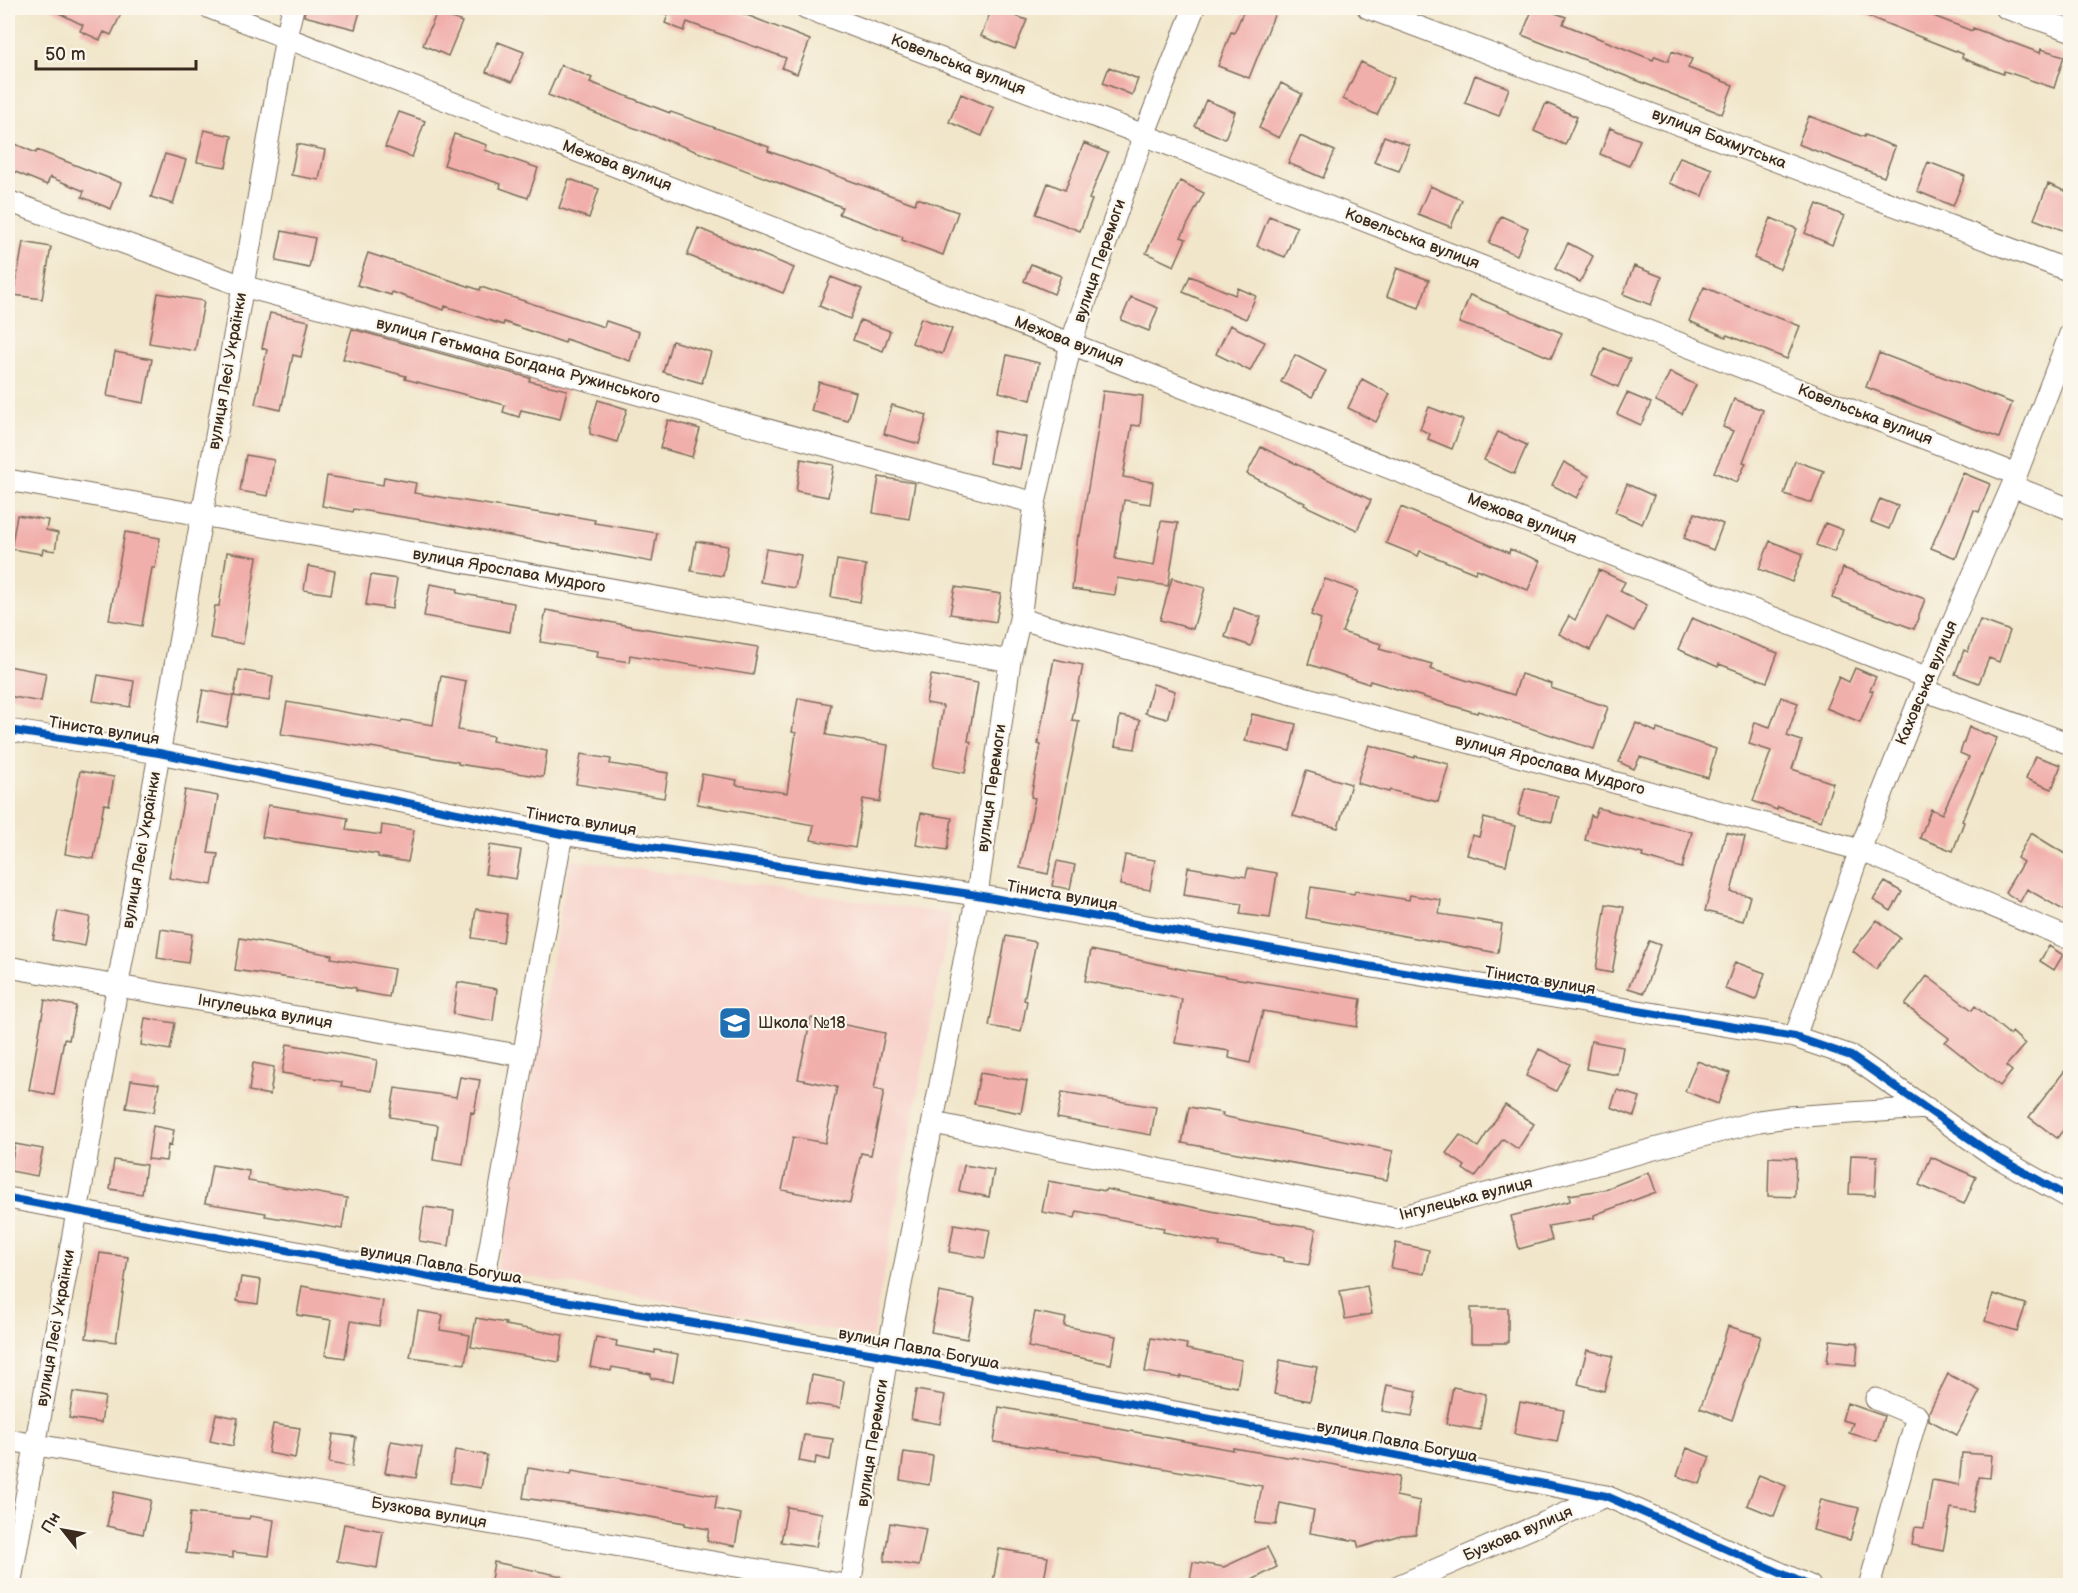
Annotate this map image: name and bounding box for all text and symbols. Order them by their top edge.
street label: Ковельська вулиця [888,31,1028,100]
scale bar [36,33,196,71]
text: 50 m [45,44,86,65]
street label: вулиця Бахмутська [1649,105,1790,174]
street label: Межова вулиця [560,136,675,196]
street label: вулиця Перемоги [1070,197,1130,325]
street label: Ковельська вулиця [1342,205,1482,274]
street label: вулиця Лесі Українки [205,291,251,451]
street label: Межова вулиця [1012,312,1127,372]
street label: вулиця Гетьмана Богдана Ружинського [374,314,662,408]
street label: Ковельська вулиця [1795,381,1935,450]
street label: Межова вулиця [1465,489,1580,549]
street label: вулиця Ярослава Мудрого [411,545,607,597]
street label: Каховська вулиця [1892,618,1962,748]
street label: Тіниста вулиця [47,713,161,749]
street label: вулиця Перемоги [974,723,1010,853]
street label: вулиця Ярослава Мудрого [1453,731,1647,799]
street label: вулиця Лесі Українки [119,770,165,930]
street label: Тіниста вулиця [524,804,638,840]
street label: Тіниста вулиця [1005,877,1119,915]
street label: Тіниста вулиця [1483,963,1597,999]
street label: Інгулецька вулиця [196,991,334,1033]
school or university icon: Школа №18 [717,1005,753,1041]
place label: Школа №18 [758,1014,845,1033]
street label: Інгулецька вулиця [1397,1173,1535,1225]
street label: вулиця Павла Богуша [359,1241,524,1289]
street label: вулиця Лесі Українки [33,1248,79,1408]
street label: вулиця Павла Богуша [837,1324,1002,1374]
street label: вулиця Перемоги [854,1378,892,1508]
street label: вулиця Павла Богуша [1315,1417,1480,1467]
street label: Бузкова вулиця [370,1493,488,1533]
north arrow [33,1500,93,1560]
street label: Бузкова вулиця [1460,1502,1576,1566]
text: Пн [38,1509,65,1537]

